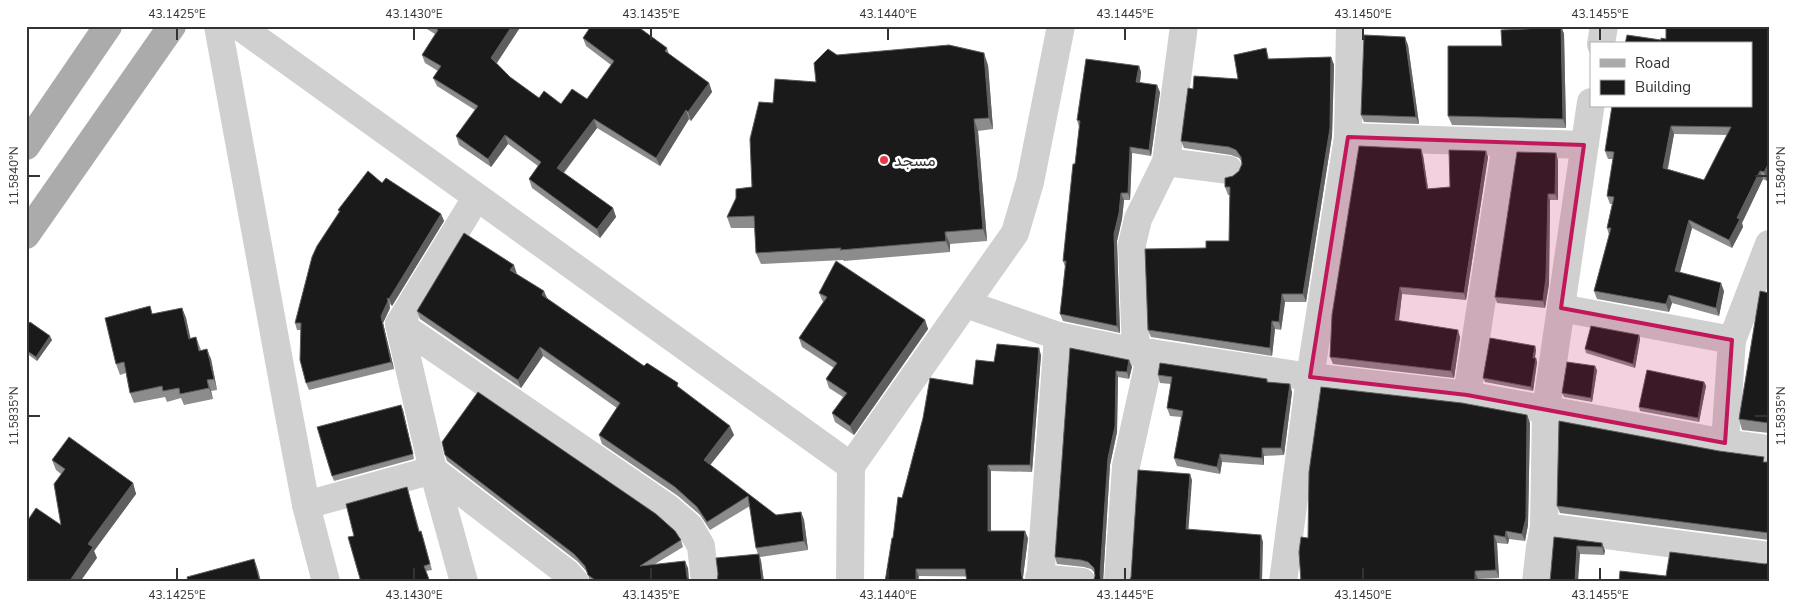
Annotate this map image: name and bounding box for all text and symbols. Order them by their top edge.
text: 43.1425°E [148,6,206,22]
text: 43.1430°E [385,6,443,22]
text: 43.1435°E [622,6,680,22]
text: 43.1440°E [859,6,917,22]
text: 43.1445°E [1096,6,1154,22]
text: 43.1450°E [1334,6,1392,22]
text: 43.1455°E [1571,6,1629,22]
legend [1590,42,1752,108]
text: Road [1635,53,1670,73]
text: Building [1635,77,1691,97]
text: 11.5840°N [6,146,22,206]
text: 11.5840°N [1773,146,1789,206]
place label: مسجد [894,150,935,172]
marker: مسجد [878,154,890,166]
text: 11.5835°N [6,386,22,446]
text: 11.5835°N [1773,386,1789,446]
text: 43.1425°E [148,587,206,603]
text: 43.1430°E [385,587,443,603]
text: 43.1435°E [622,587,680,603]
text: 43.1440°E [859,587,917,603]
text: 43.1445°E [1096,587,1154,603]
text: 43.1450°E [1334,587,1392,603]
text: 43.1455°E [1571,587,1629,603]

